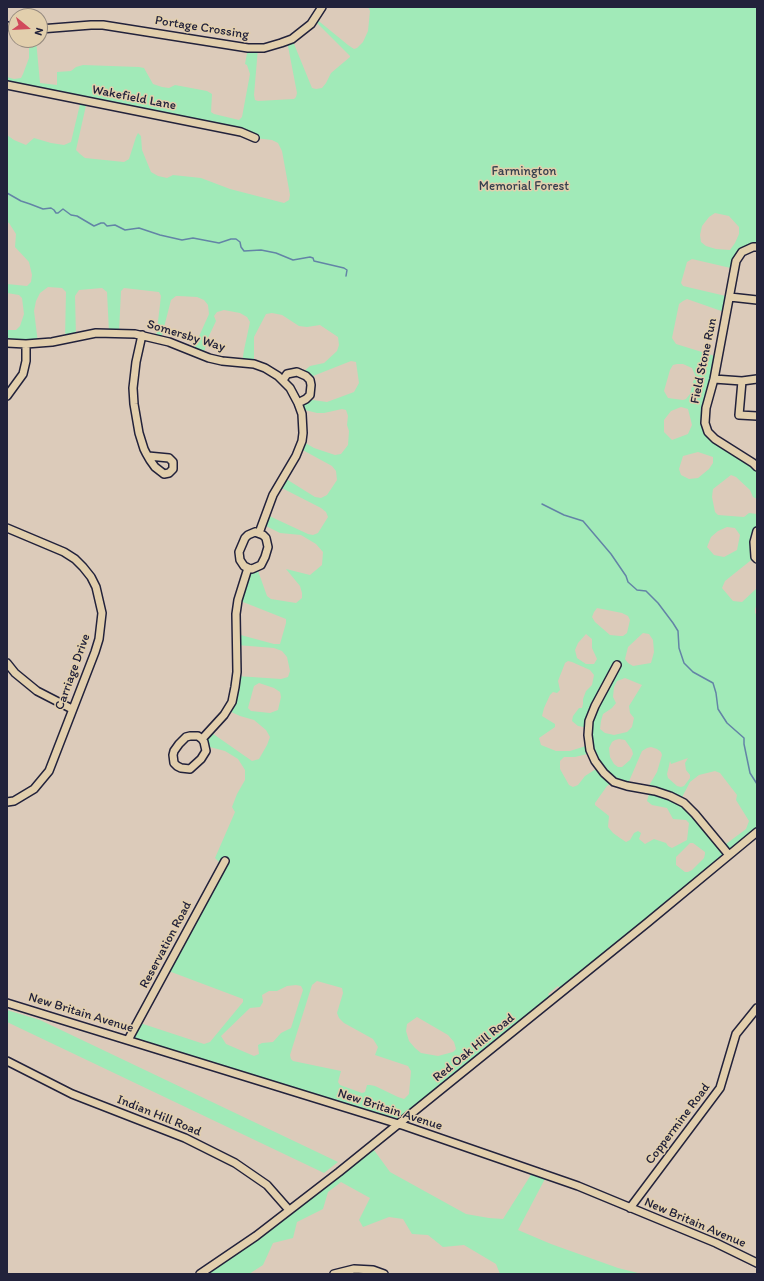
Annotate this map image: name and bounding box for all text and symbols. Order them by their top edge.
north arrow [8,8,48,48]
street label: Portage Crossing [154,13,250,43]
text: N [32,26,46,37]
street label: Wakefield Lane [91,82,177,114]
park label: Farmington Memorial Forest [479,164,569,195]
street label: Somersby Way [145,317,227,355]
street label: Field Stone Run [687,317,721,405]
street label: Carriage Drive [52,632,94,712]
street label: Reservation Road [137,899,195,991]
street label: New Britain Avenue [27,990,135,1036]
street label: Red Oak Hill Road [430,1010,518,1086]
street label: Coppermine Road [642,1080,714,1168]
street label: New Britain Avenue [336,1086,444,1134]
street label: Indian Hill Road [114,1092,204,1140]
street label: New Britain Avenue [642,1194,748,1252]

